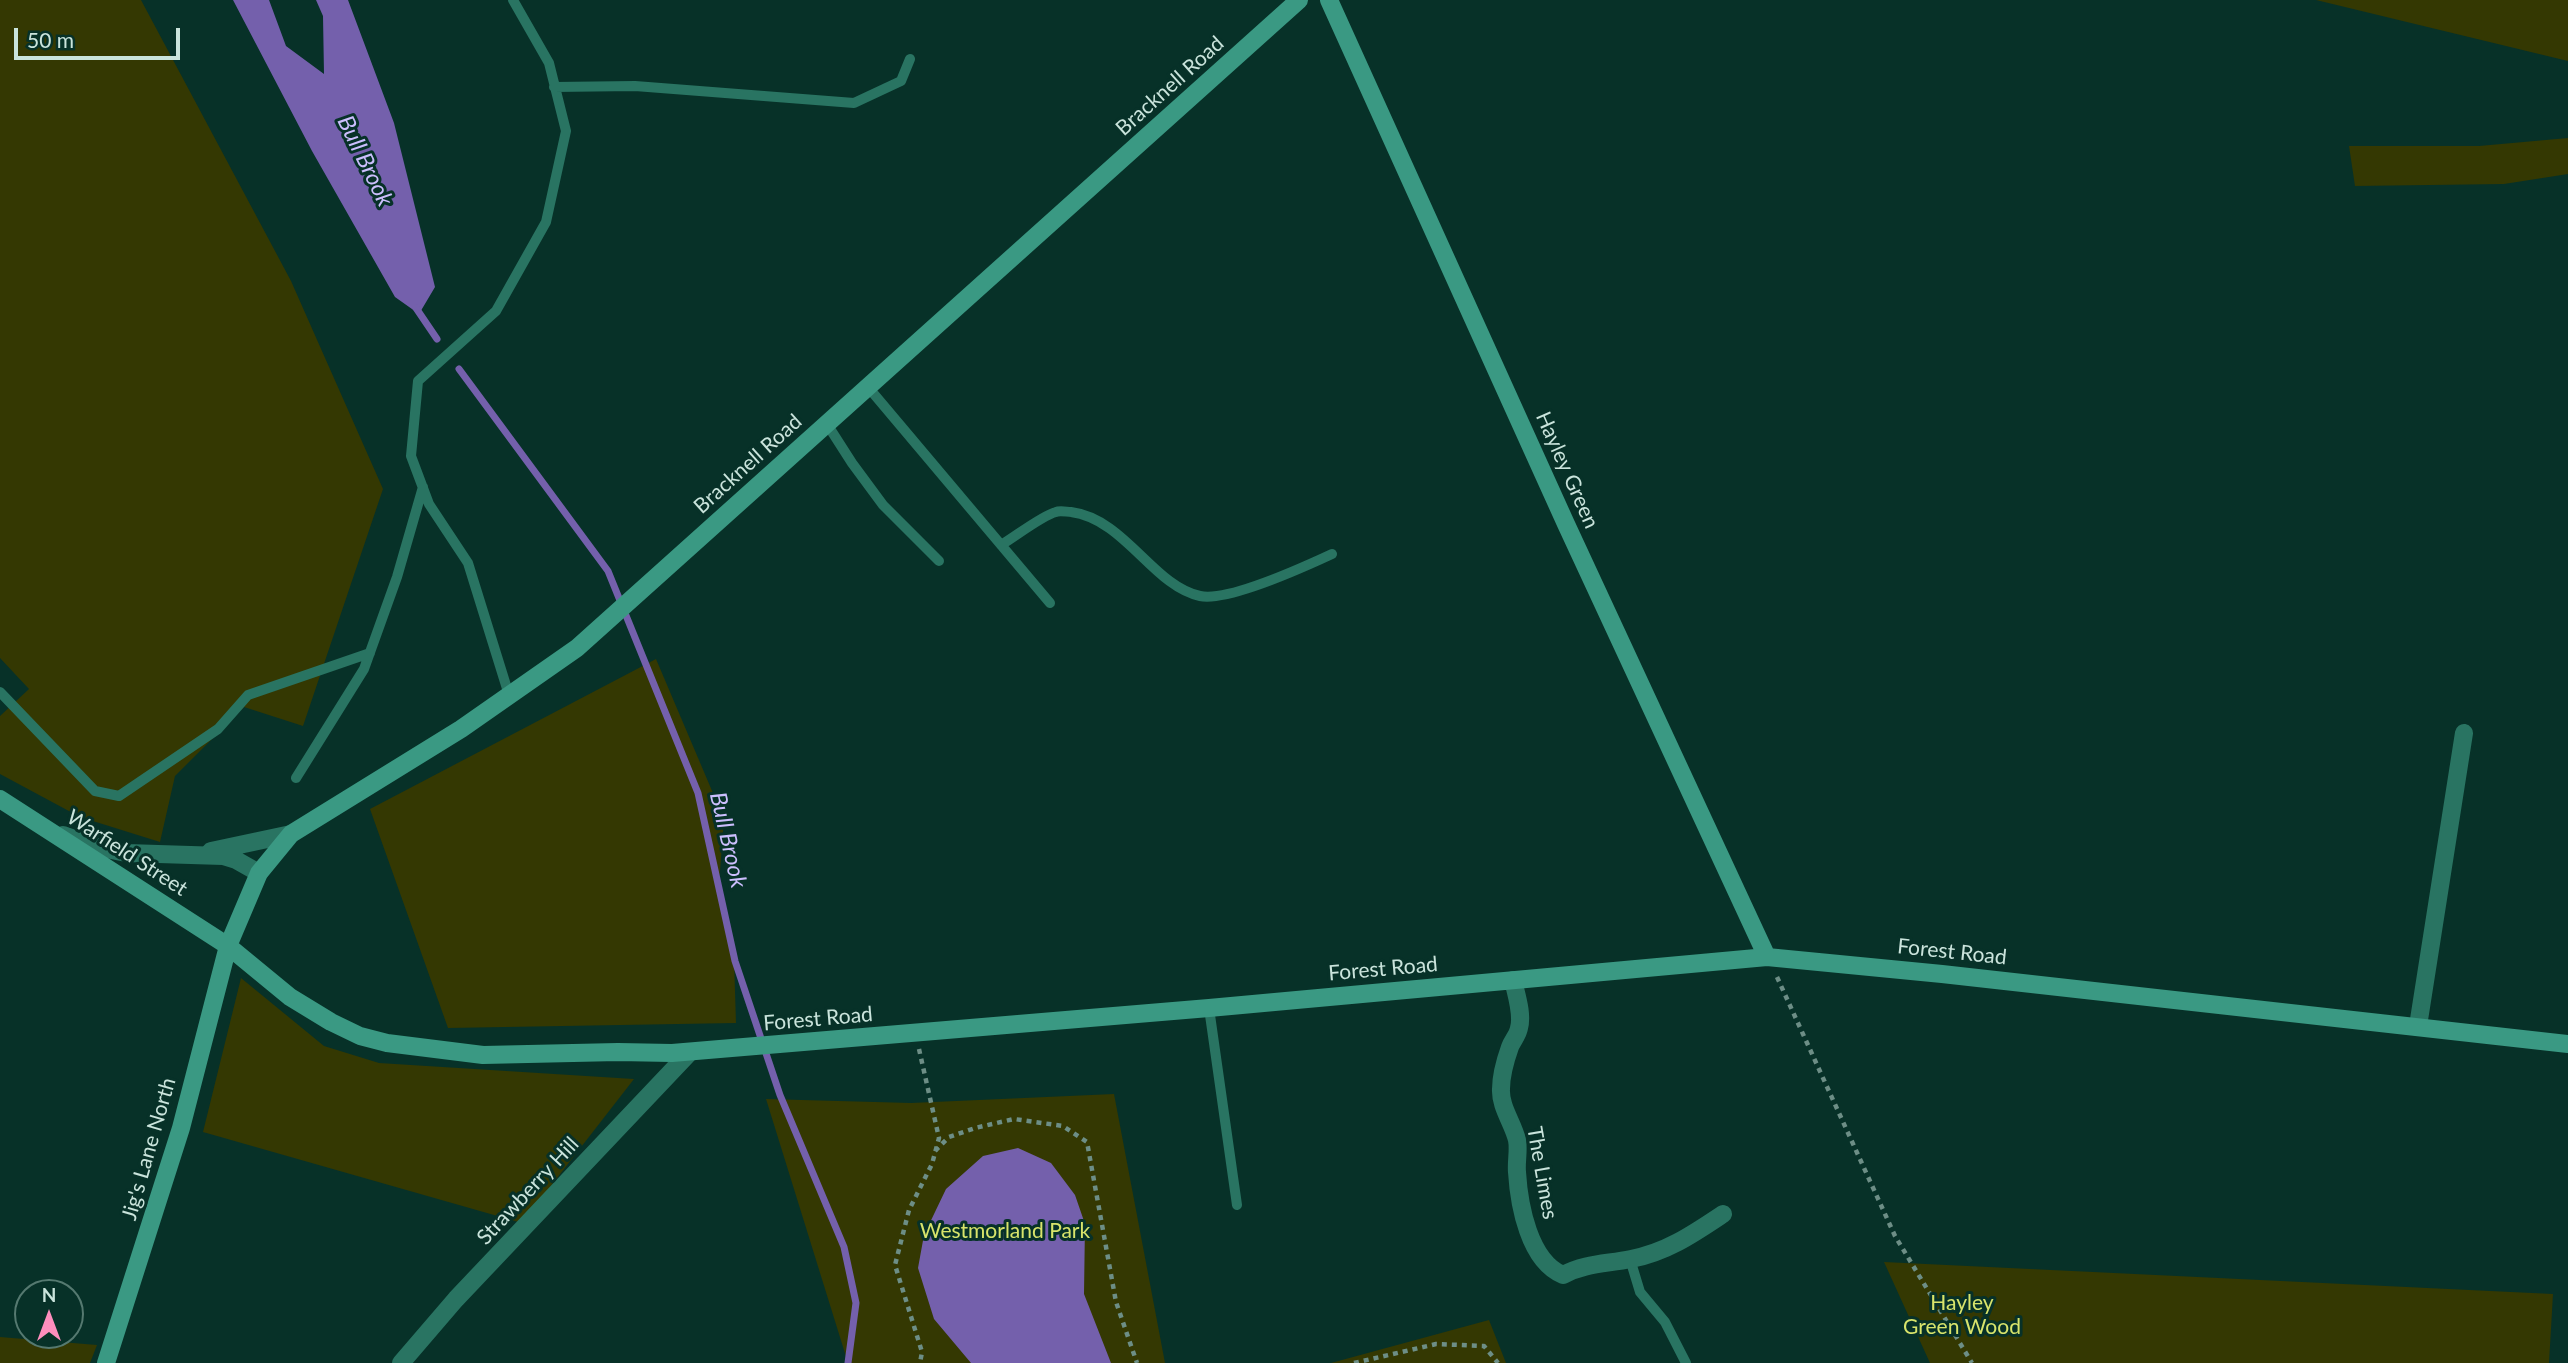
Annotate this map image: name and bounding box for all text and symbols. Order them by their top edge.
scale bar [18,14,184,58]
text: 50 m [27,27,74,52]
street label: Bracknell Road [1111,31,1229,141]
water label: Bull Brook [331,111,399,211]
street label: Hayley Green [1530,408,1604,532]
street label: Bracknell Road [689,409,807,519]
water label: Bull Brook [704,789,752,891]
street label: Warfield Street [62,805,192,901]
street label: Forest Road [1896,934,2008,970]
street label: Forest Road [1327,952,1439,986]
street label: Forest Road [762,1002,874,1036]
street label: Jig's Lane North [117,1075,181,1223]
street label: The Limes [1521,1125,1563,1221]
street label: Strawberry Hill [472,1132,584,1250]
park label: Westmorland Park [920,1218,1090,1244]
north arrow [14,1279,84,1349]
text: N [42,1283,56,1306]
park label: Hayley Green Wood [1903,1290,2021,1340]

